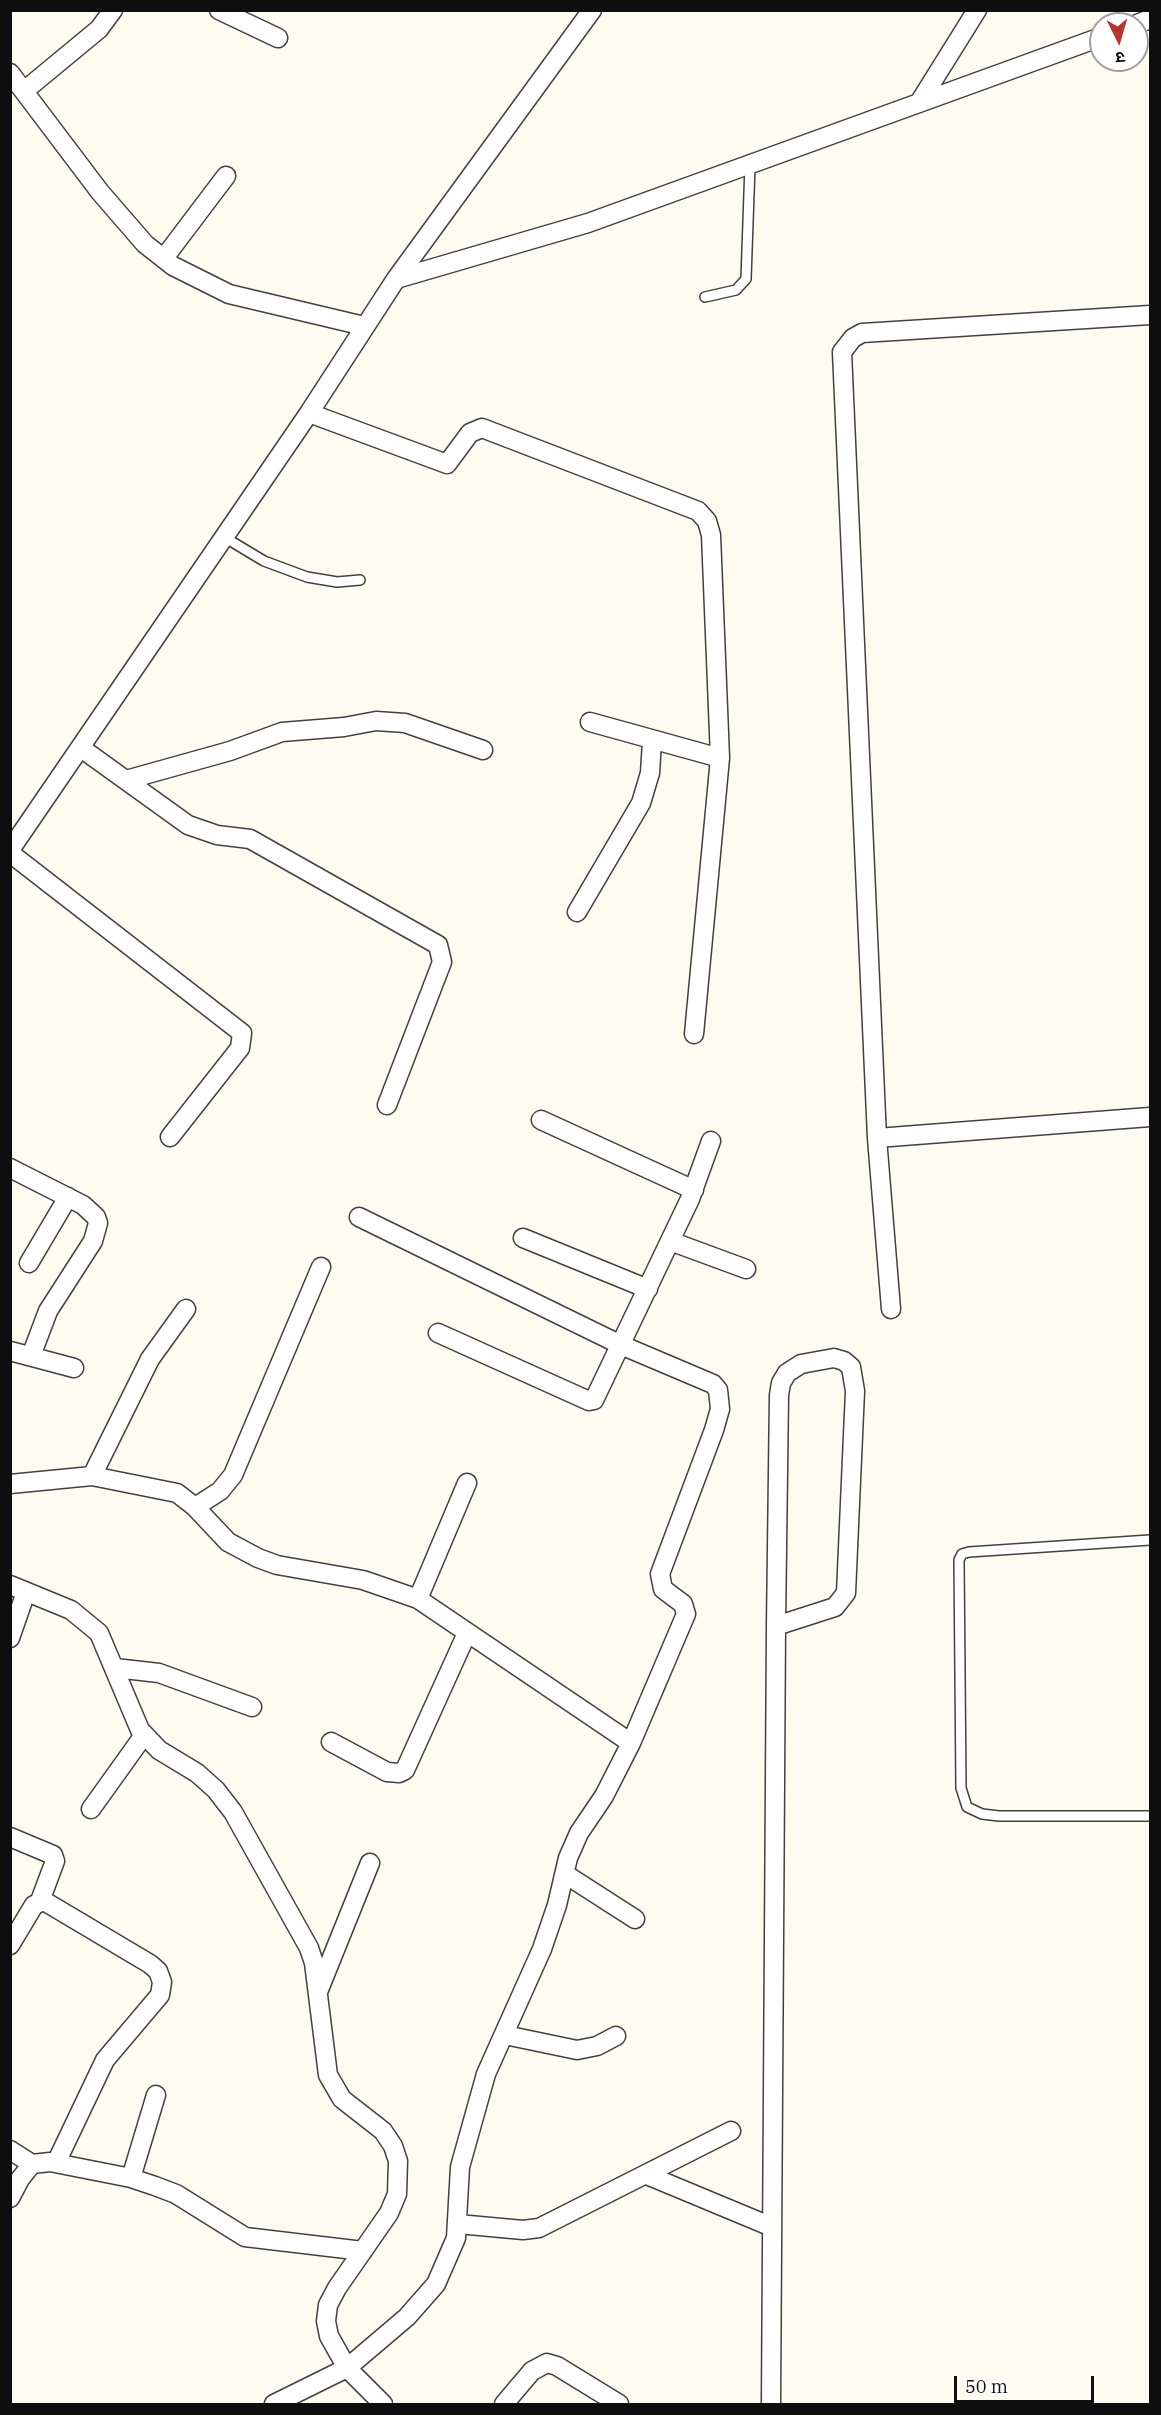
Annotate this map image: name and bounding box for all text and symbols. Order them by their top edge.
north arrow [1089,12,1149,72]
text: उ [1115,48,1126,68]
scale bar [957,2364,1096,2402]
text: 50 m [965,2375,1008,2398]

